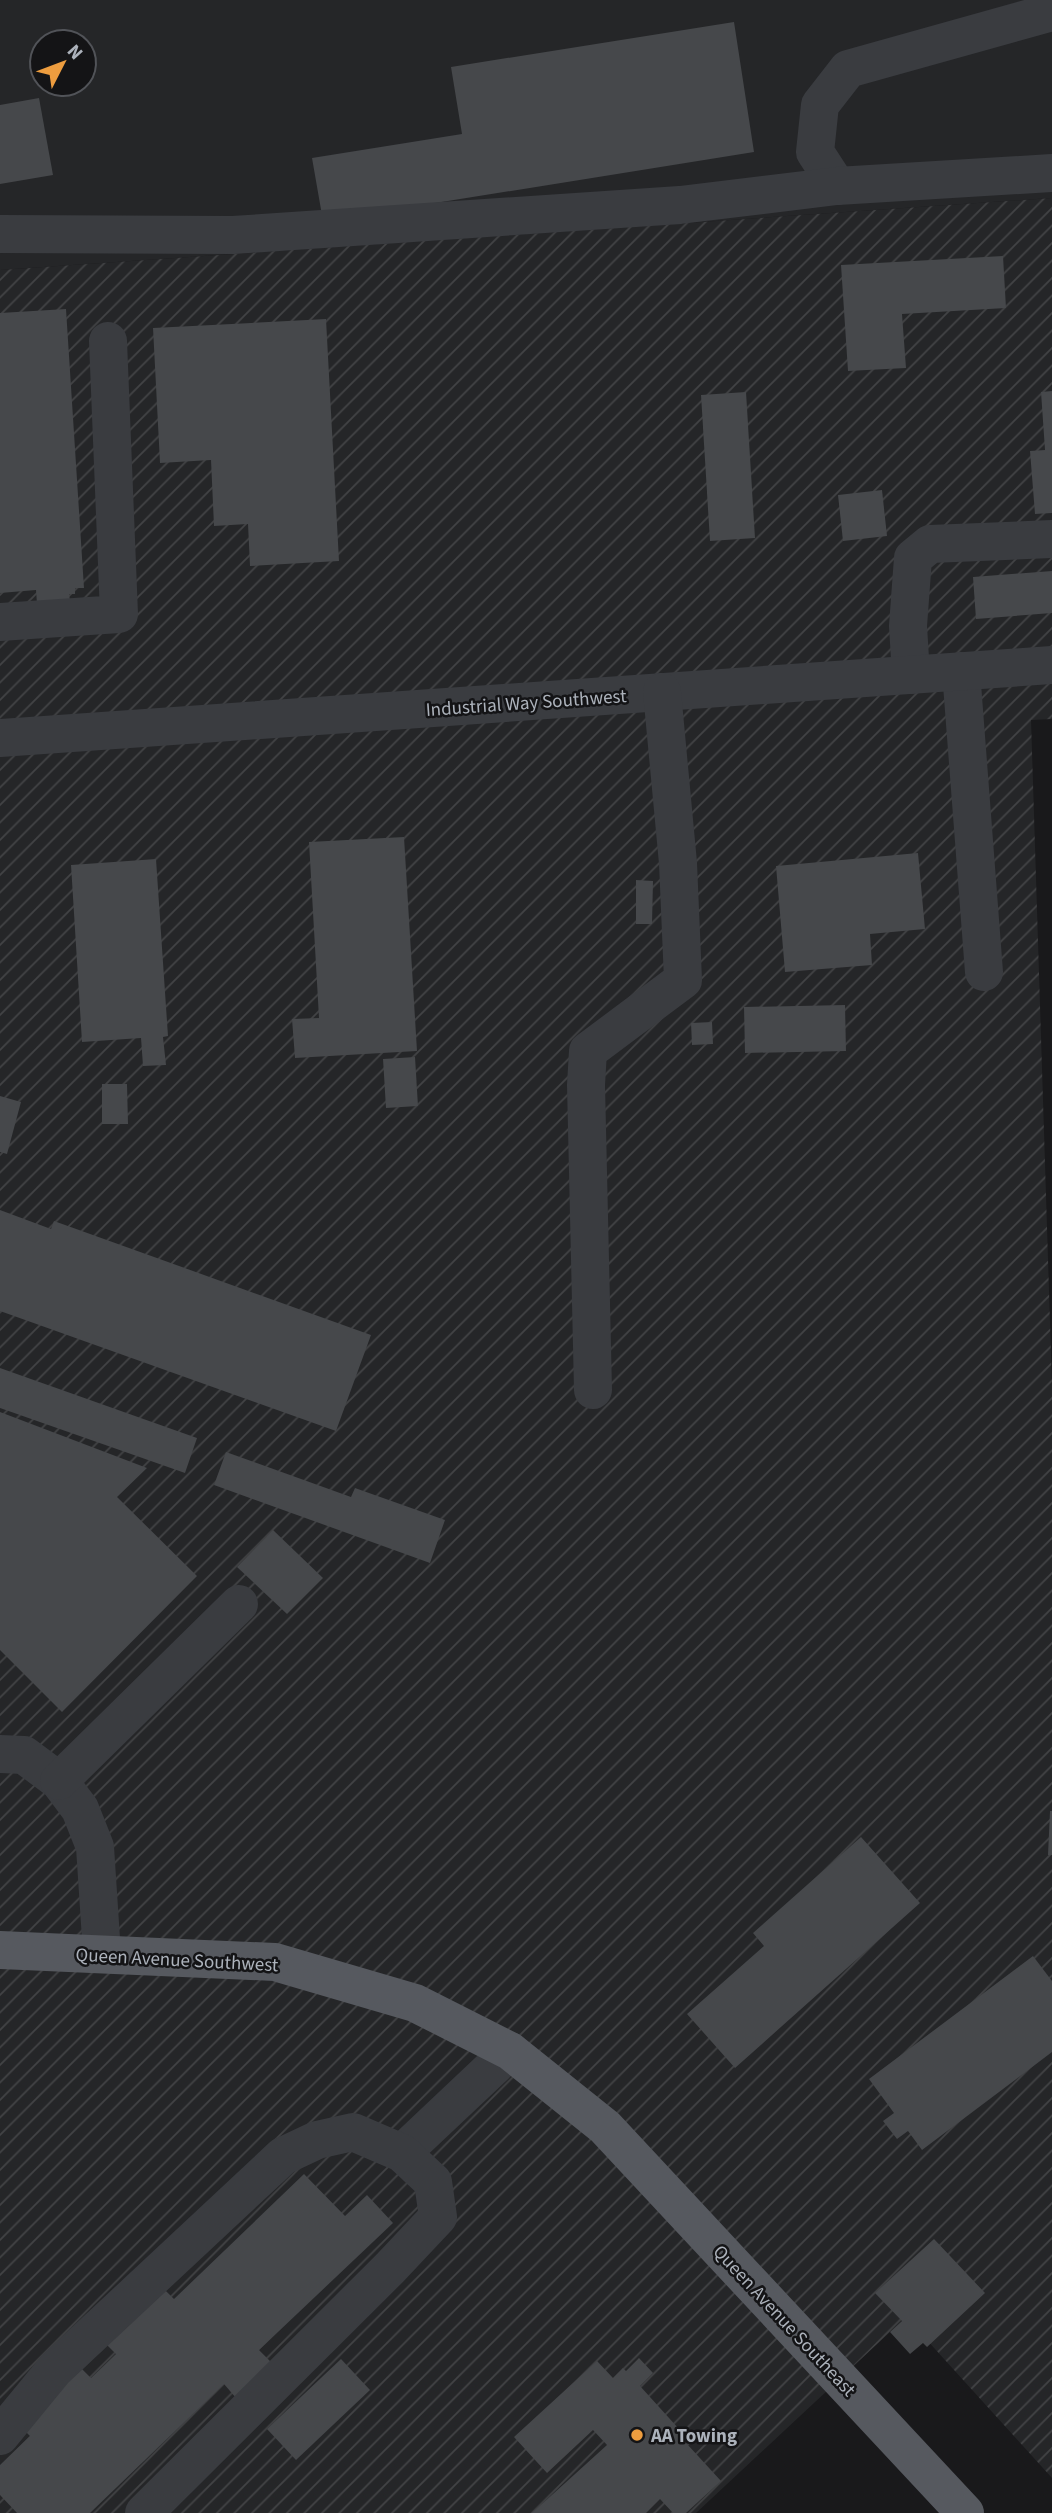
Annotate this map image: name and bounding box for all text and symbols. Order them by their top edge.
north arrow [28,28,98,98]
text: N [60,39,89,66]
street label: Industrial Way Southwest [425,683,628,724]
street label: Queen Avenue Southwest [75,1942,280,1979]
street label: Queen Avenue Southeast [706,2239,862,2403]
place label: AA Towing [650,2423,737,2450]
marker: AA Towing [629,2427,645,2443]

